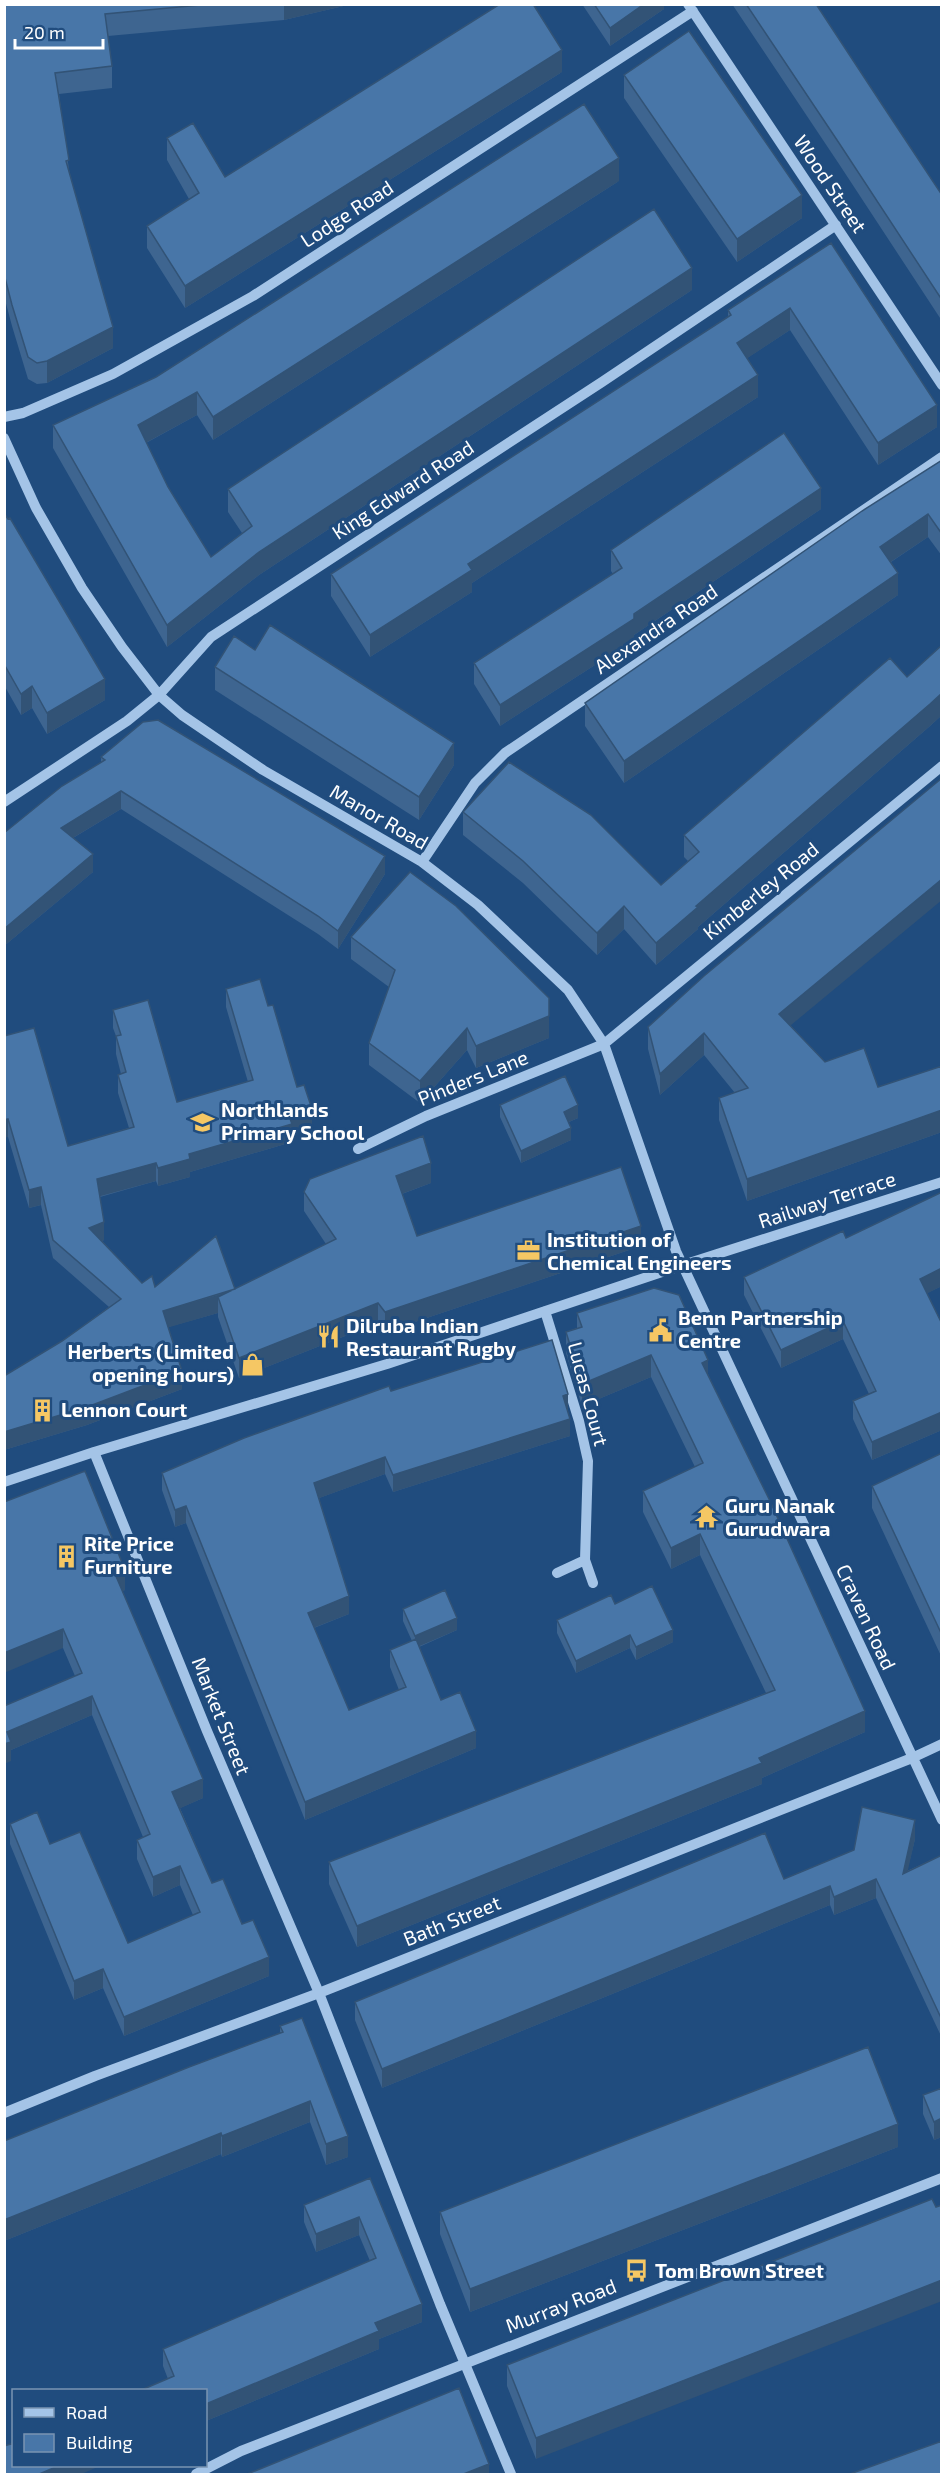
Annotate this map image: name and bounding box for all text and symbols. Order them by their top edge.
scale bar [15,12,104,50]
text: 20 m [24,21,65,43]
street label: Wood Street [789,130,873,237]
street label: Lodge Road [296,174,397,252]
street label: King Edward Road [327,434,478,544]
street label: Alexandra Road [589,578,722,678]
street label: Manor Road [326,778,433,854]
street label: Kimberley Road [698,836,823,944]
street label: Pinders Lane [414,1044,531,1110]
place label: Northlands Primary School [221,1097,365,1145]
school or university icon: Northlands Primary School [190,1109,216,1135]
street label: Railway Terrace [755,1166,898,1233]
place label: Institution of Chemical Engineers [547,1227,732,1274]
office icon: Institution of Chemical Engineers [516,1238,542,1264]
place label: Benn Partnership Centre [678,1305,843,1352]
place label: Dilruba Indian Restaurant Rugby [346,1313,517,1361]
public building icon: Benn Partnership Centre [647,1317,673,1343]
restaurant icon: Dilruba Indian Restaurant Rugby [315,1324,341,1350]
place label: Herberts (Limited opening hours) [68,1339,234,1386]
street label: Lucas Court [564,1339,614,1449]
shop icon: Herberts (Limited opening hours) [239,1351,265,1377]
building icon: Lennon Court [30,1397,56,1423]
place label: Lennon Court [61,1397,187,1421]
place label: Guru Nanak Gurudwara [725,1493,836,1540]
temple icon: Guru Nanak Gurudwara [694,1504,720,1530]
place label: Rite Price Furniture [84,1531,174,1578]
building icon: Rite Price Furniture [53,1543,79,1569]
street label: Craven Road [832,1560,902,1673]
street label: Market Street [187,1653,257,1778]
street label: Bath Street [400,1890,504,1950]
bus stop icon: Tom Brown Street [624,2258,650,2284]
place label: Tom Brown Street [655,2258,824,2282]
street label: Murray Road [502,2273,619,2337]
legend [12,2389,207,2467]
text: Road [66,2401,107,2423]
text: Building [66,2431,133,2453]

